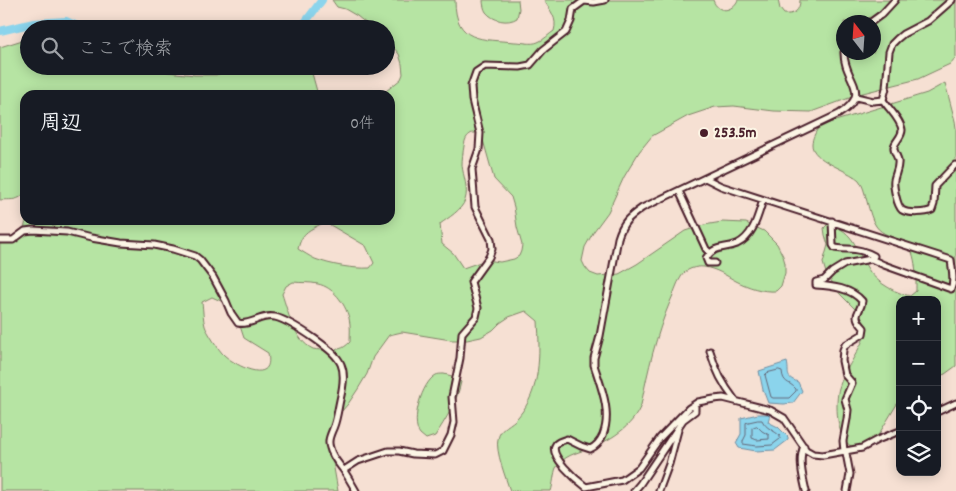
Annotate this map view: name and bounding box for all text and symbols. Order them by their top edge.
north arrow [836,15,881,60]
search box [20,20,395,75]
icon: search [38,34,66,62]
text: ここで検索 [78,37,173,64]
text: 周辺 [40,110,82,140]
text: 0件 [350,113,375,136]
place label: 253.5m [714,122,757,145]
marker: 253.5m [698,127,710,139]
map controls [896,296,941,476]
button: + [896,296,941,341]
button: − [896,341,941,386]
button: locate [896,386,941,431]
button: layers [896,431,941,476]

